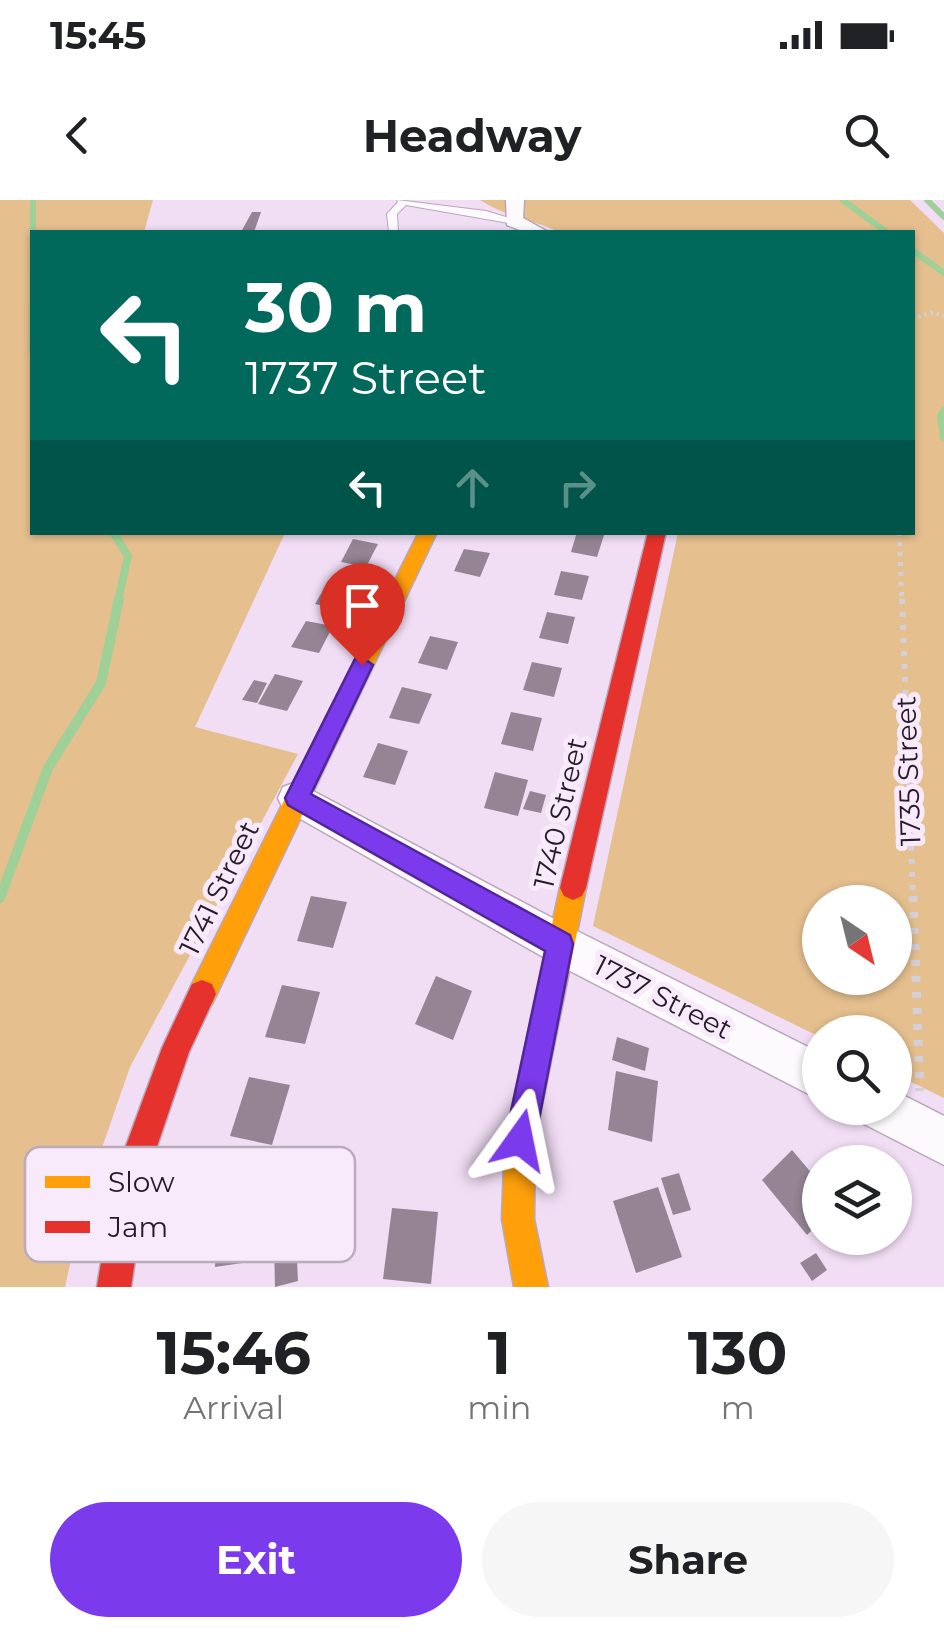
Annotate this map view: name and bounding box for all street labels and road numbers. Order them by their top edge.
street label: 1735 Street [888,696,928,846]
street label: 1740 Street [526,734,594,892]
street label: 1741 Street [172,816,266,960]
street label: 1737 Street [588,948,738,1046]

